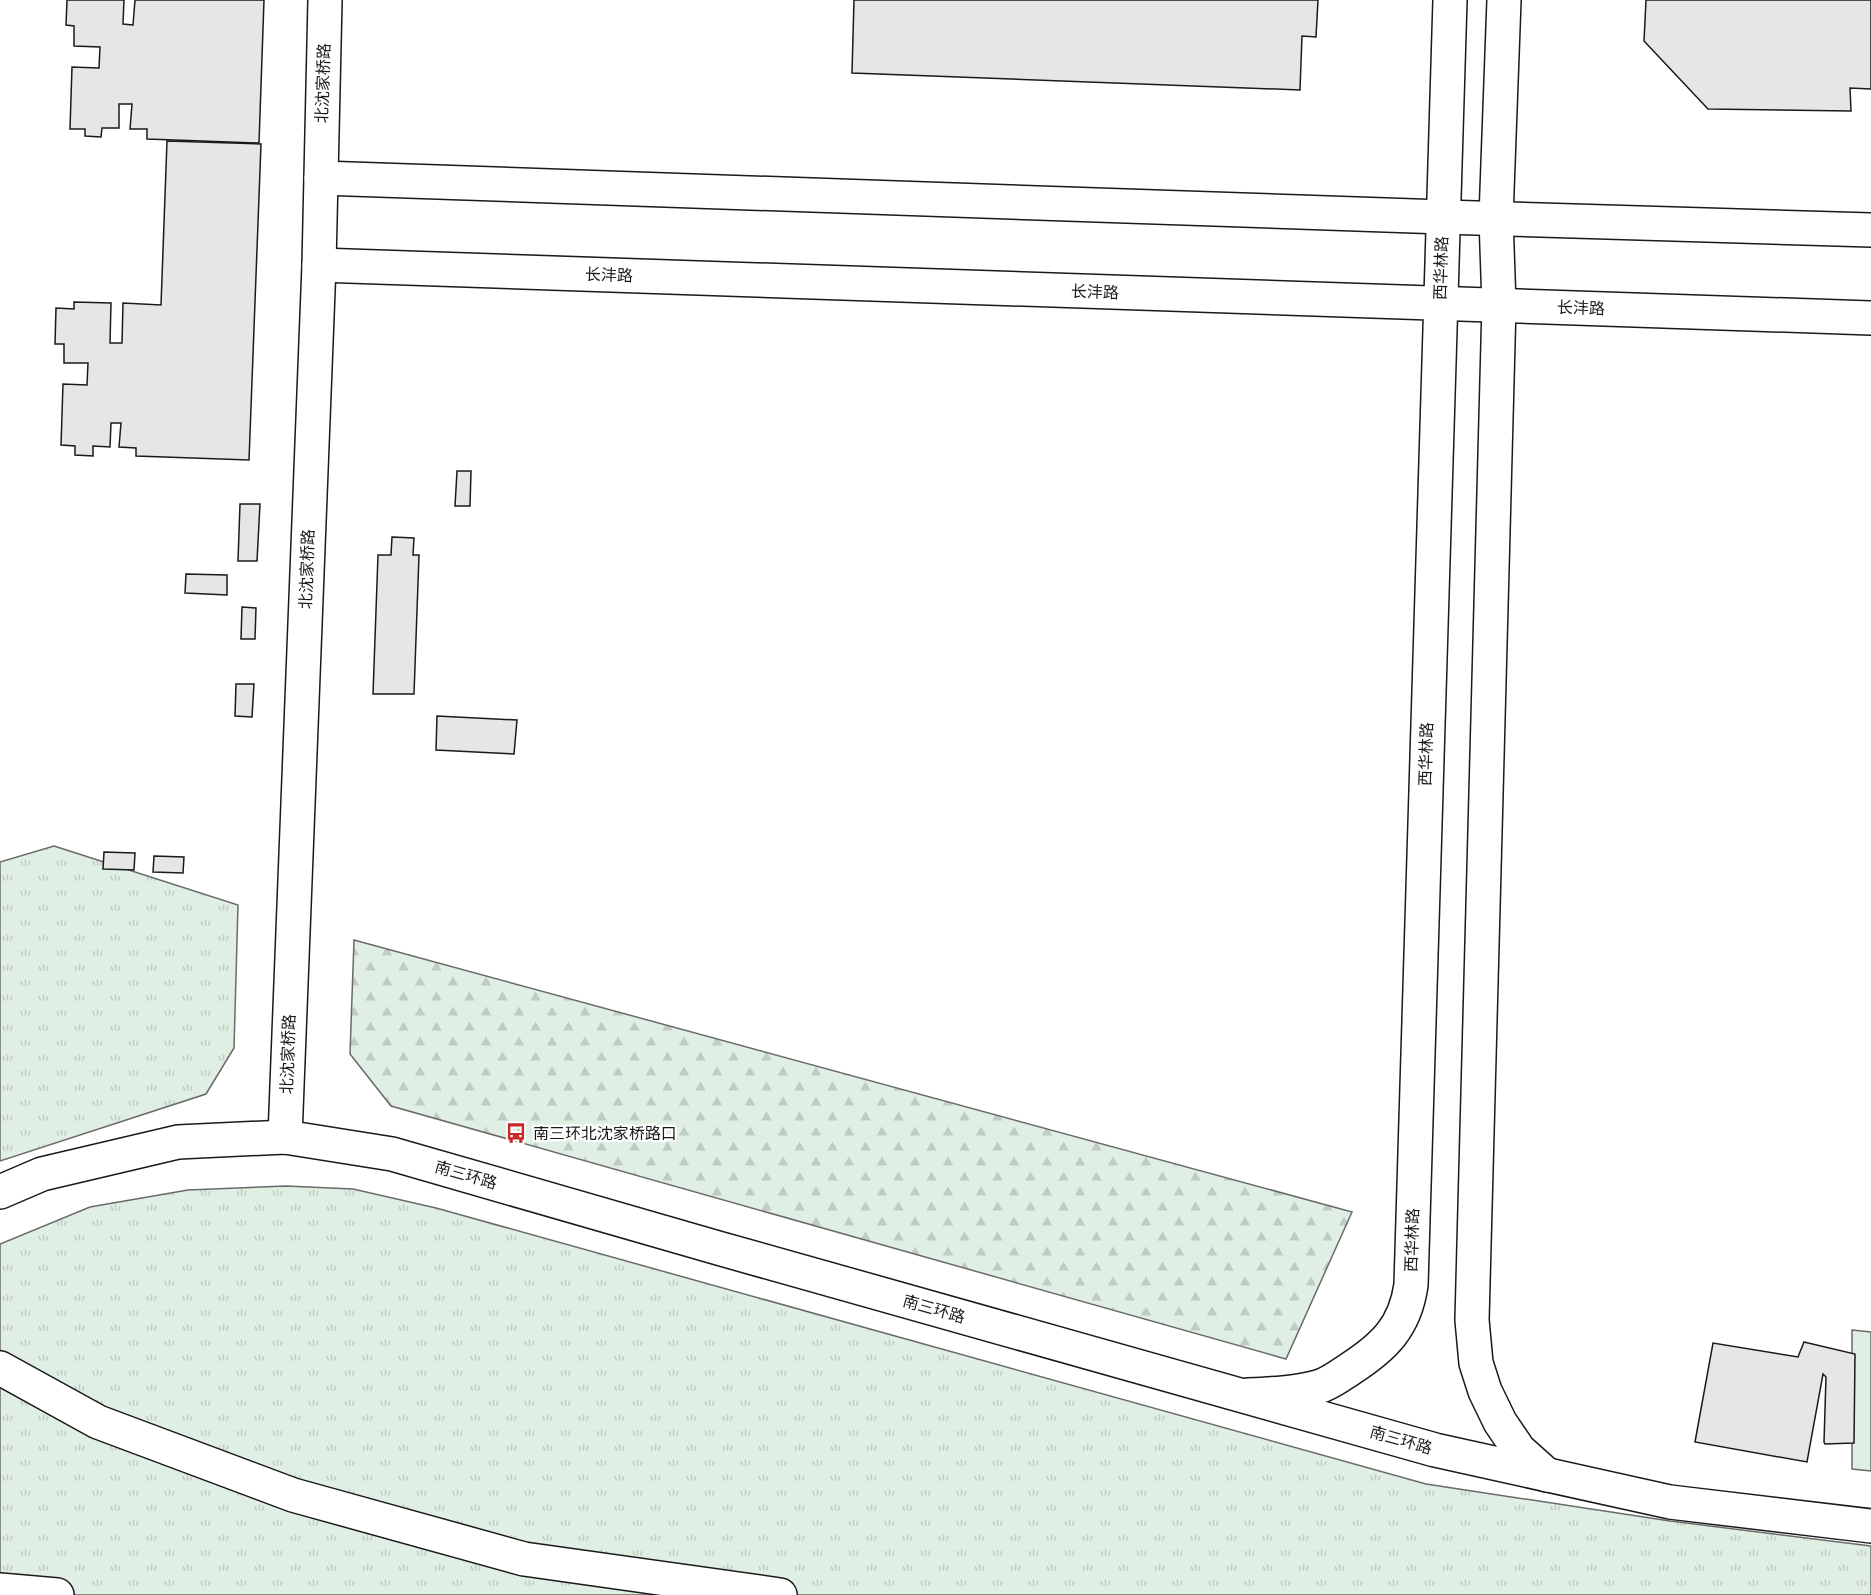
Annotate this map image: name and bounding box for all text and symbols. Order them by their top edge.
street label: 北沈家桥路 [313,43,333,123]
street label: 西华林路 [1431,236,1451,300]
street label: 长沣路 [585,266,633,284]
street label: 长沣路 [1071,283,1119,301]
street label: 长沣路 [1557,299,1605,317]
street label: 北沈家桥路 [297,529,317,609]
street label: 西华林路 [1416,722,1436,786]
street label: 北沈家桥路 [278,1014,298,1094]
bus stop icon: 南三环北沈家桥路口 [504,1121,528,1145]
place label: 南三环北沈家桥路口 [533,1125,677,1142]
street label: 南三环路 [433,1158,499,1192]
street label: 西华林路 [1402,1208,1422,1272]
street label: 南三环路 [901,1292,967,1326]
street label: 南三环路 [1368,1423,1434,1457]

